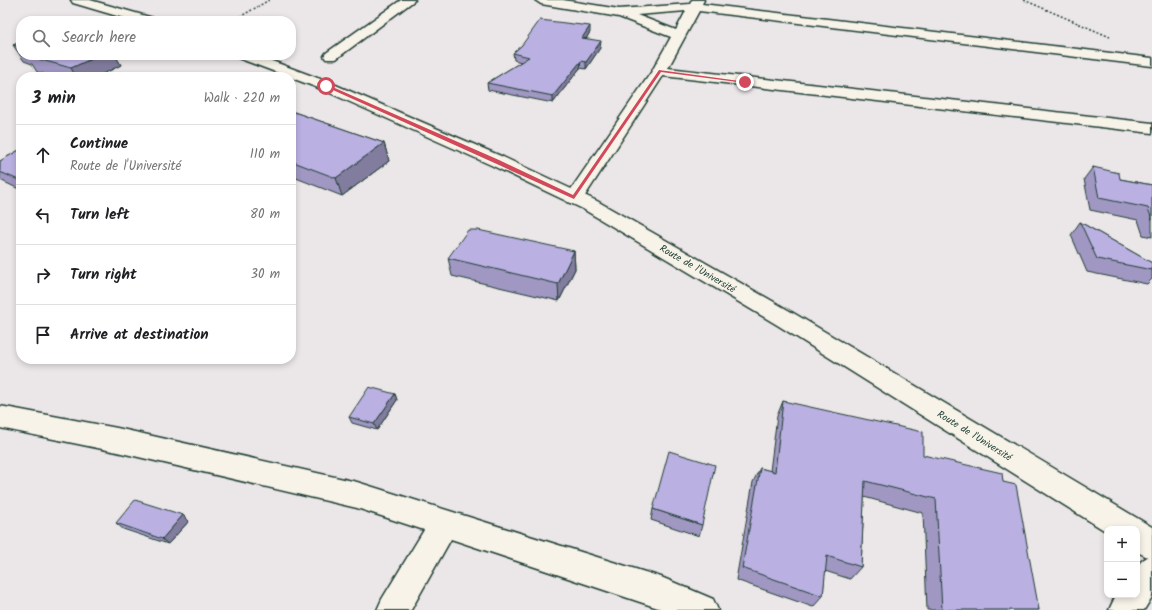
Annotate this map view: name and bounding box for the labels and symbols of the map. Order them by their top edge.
route end [736,73,754,91]
route start [317,77,335,95]
street label: Route de l'Université [656,241,739,297]
street label: Route de l'Université [934,406,1016,466]

